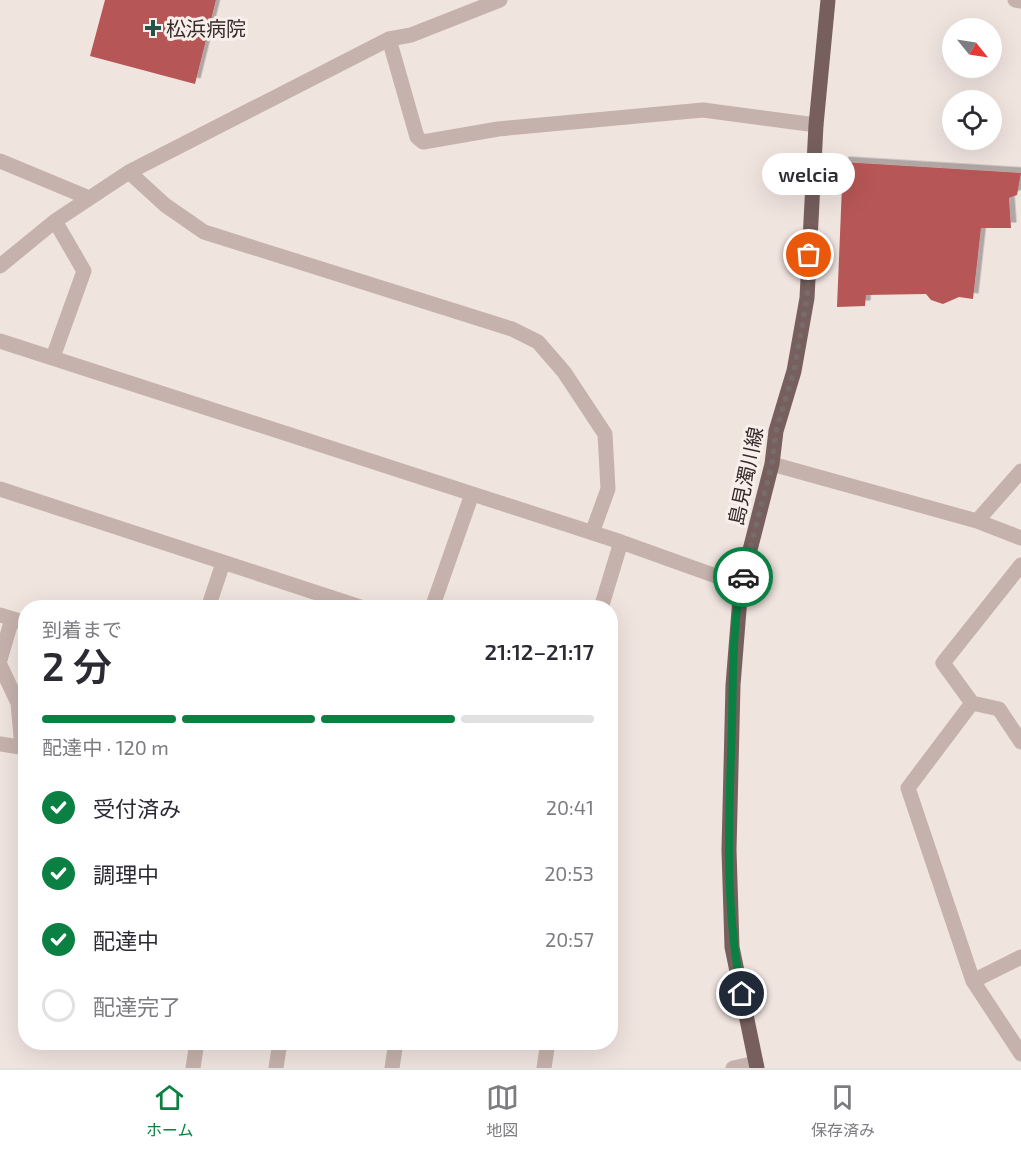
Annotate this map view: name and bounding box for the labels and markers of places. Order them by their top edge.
place label: 松浜病院 [166,16,246,40]
marker: 松浜病院 [144,19,162,37]
callout: welcia [762,153,856,195]
pin [783,229,834,280]
pin [716,968,767,1019]

